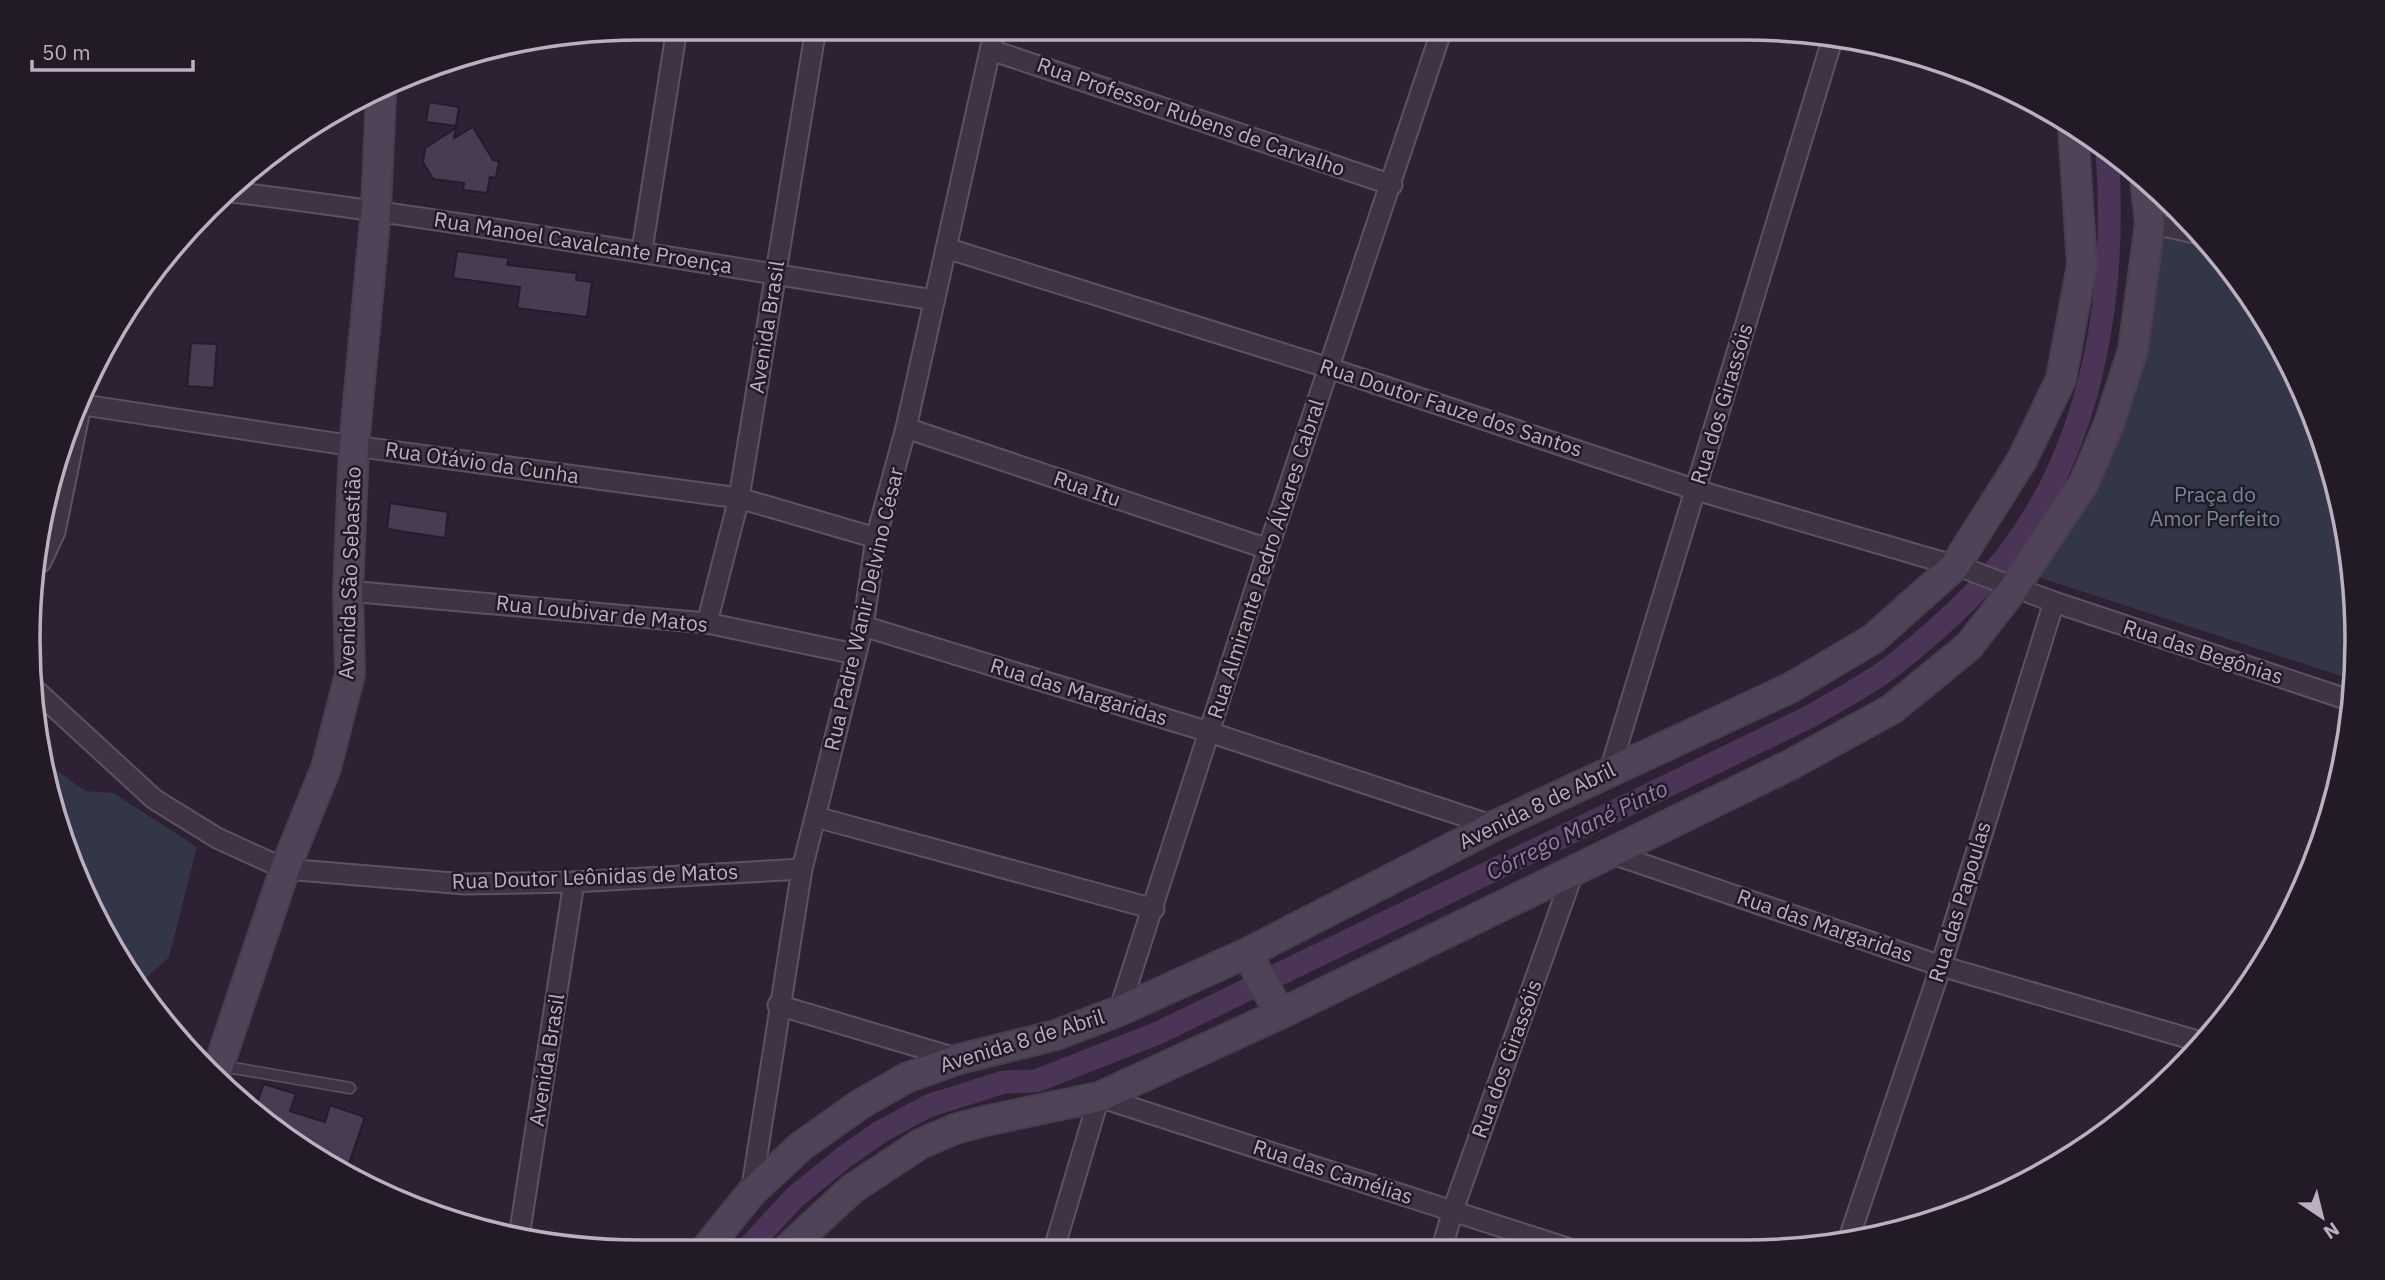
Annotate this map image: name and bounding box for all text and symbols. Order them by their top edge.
scale bar [32,28,192,72]
text: 50 m [42,38,91,66]
street label: Rua Professor Rubens de Carvalho [1034,50,1349,182]
street label: Rua Manoel Cavalcante Proença [432,205,734,279]
street label: Avenida Brasil [742,258,790,395]
street label: Rua dos Girassóis [1683,320,1759,488]
street label: Rua Doutor Fauze dos Santos [1316,351,1586,463]
street label: Rua Almirante Pedro Álvares Cabral [1200,395,1330,722]
street label: Rua Otávio da Cunha [383,435,581,489]
street label: Rua Padre Wanir Delvino César [817,464,909,753]
street label: Rua Itu [1050,464,1125,513]
street label: Avenida São Sebastião [331,466,367,680]
park label: Praça do Amor Perfeito [2150,480,2280,532]
street label: Rua Loubivar de Matos [495,588,710,638]
street label: Rua das Begônias [2120,612,2287,690]
street label: Rua das Margaridas [987,651,1172,731]
street label: Avenida 8 de Abril [1454,755,1620,855]
water label: Córrego Mané Pinto [1481,772,1672,886]
street label: Rua das Papoulas [1921,818,1997,986]
street label: Rua Doutor Leônidas de Matos [451,857,739,895]
street label: Rua das Margaridas [1734,882,1917,968]
street label: Rua dos Girassóis [1464,975,1548,1142]
street label: Avenida Brasil [522,991,570,1128]
street label: Avenida 8 de Abril [936,1002,1108,1078]
street label: Rua das Camélias [1250,1132,1417,1210]
north arrow [2287,1182,2357,1252]
text: N [2319,1217,2344,1245]

